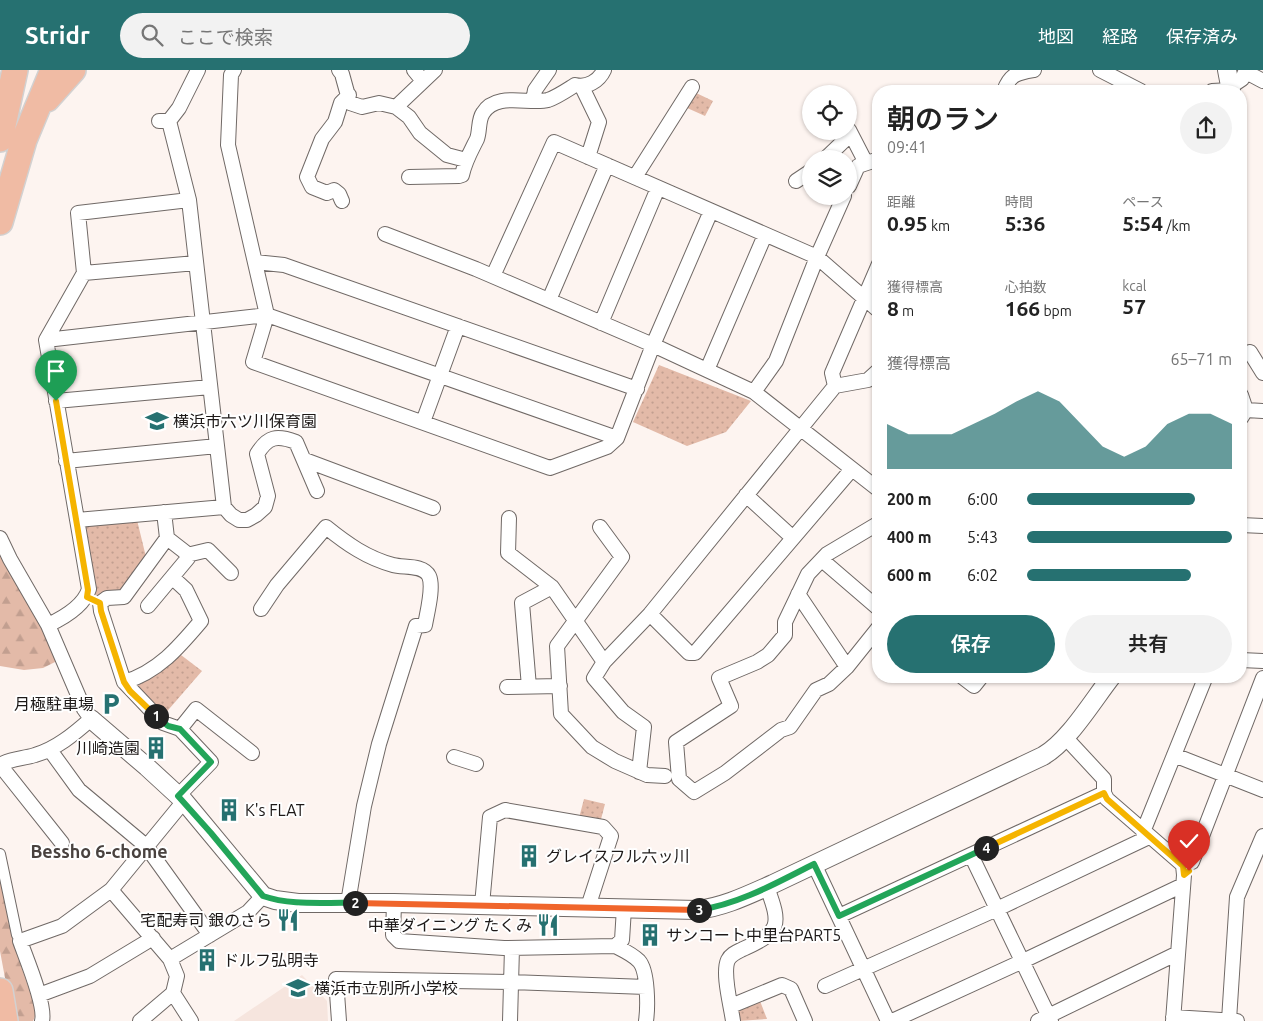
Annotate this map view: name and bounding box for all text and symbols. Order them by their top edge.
search box [120,13,470,58]
icon: search [138,21,166,49]
text: Stridr [25,22,90,49]
text: ここで検索 [178,26,273,48]
text: 地図 [1038,26,1074,46]
text: 経路 [1102,26,1138,46]
text: 保存済み [1166,26,1238,46]
map controls [802,85,857,205]
button: locate [802,85,857,140]
button: share [1180,102,1232,154]
text: 朝のラン [887,103,999,134]
text: 09:41 [887,138,927,156]
button: layers [802,150,857,205]
text: 距離 [887,194,915,210]
text: 時間 [1005,194,1033,210]
text: ペース [1122,194,1164,210]
text: 0.95 [887,211,928,235]
text: 5:36 [1005,211,1045,235]
text: 5:54 [1122,211,1163,235]
text: km [928,218,950,234]
text: /km [1163,218,1191,234]
text: kcal [1122,278,1147,294]
text: 獲得標高 [887,279,943,295]
text: 心拍数 [1005,279,1047,295]
text: 57 [1122,294,1146,318]
text: 8 [887,296,899,320]
text: 166 [1005,296,1040,320]
text: m [899,303,914,319]
text: bpm [1040,303,1072,319]
pin [35,350,77,401]
text: 65–71 m [1170,350,1232,368]
text: 獲得標高 [887,354,951,372]
icon: arrive [42,357,70,385]
school or university icon: 横浜市六ツ川保育園 [144,408,170,434]
place label: 横浜市六ツ川保育園 [173,412,317,430]
text: 200 m [887,490,932,508]
text: 6:00 [967,490,998,508]
text: 400 m [887,528,932,546]
text: 5:43 [967,528,998,546]
text: 600 m [887,566,932,584]
text: 6:02 [967,566,998,584]
button: 保存 [887,615,1055,673]
button: 共有 [1065,615,1232,673]
parking icon: 月極駐車場 [98,691,124,717]
place label: 月極駐車場 [14,695,94,713]
pin: 1 [144,704,168,728]
text: 1 [153,708,160,724]
building icon: 川崎造園 [143,735,169,761]
place label: 川崎造園 [76,739,140,757]
building icon: K's FLAT [216,797,242,823]
place label: K's FLAT [245,801,305,819]
pin [1168,820,1210,871]
icon: check [1175,827,1203,855]
pin: 4 [974,836,998,860]
text: 4 [983,840,990,856]
district label: Bessho 6-chome [30,841,168,861]
building icon: グレイスフル六ッ川 [516,843,542,869]
place label: グレイスフル六ッ川 [546,847,690,865]
pin: 2 [342,890,368,916]
text: 2 [352,895,359,911]
pin: 3 [686,898,712,922]
text: 3 [696,902,703,918]
restaurant icon: 宅配寿司 銀のさら [275,907,301,933]
place label: 宅配寿司 銀のさら [140,911,272,929]
restaurant icon: 中華ダイニング たくみ [535,912,561,938]
place label: 中華ダイニング たくみ [368,916,532,934]
building icon: サンコート中里台PART5 [637,922,663,948]
place label: サンコート中里台PART5 [666,926,841,944]
building icon: ドルフ弘明寺 [194,947,220,973]
place label: ドルフ弘明寺 [223,951,319,969]
school or university icon: 横浜市立別所小学校 [285,975,311,1001]
place label: 横浜市立別所小学校 [314,979,458,997]

